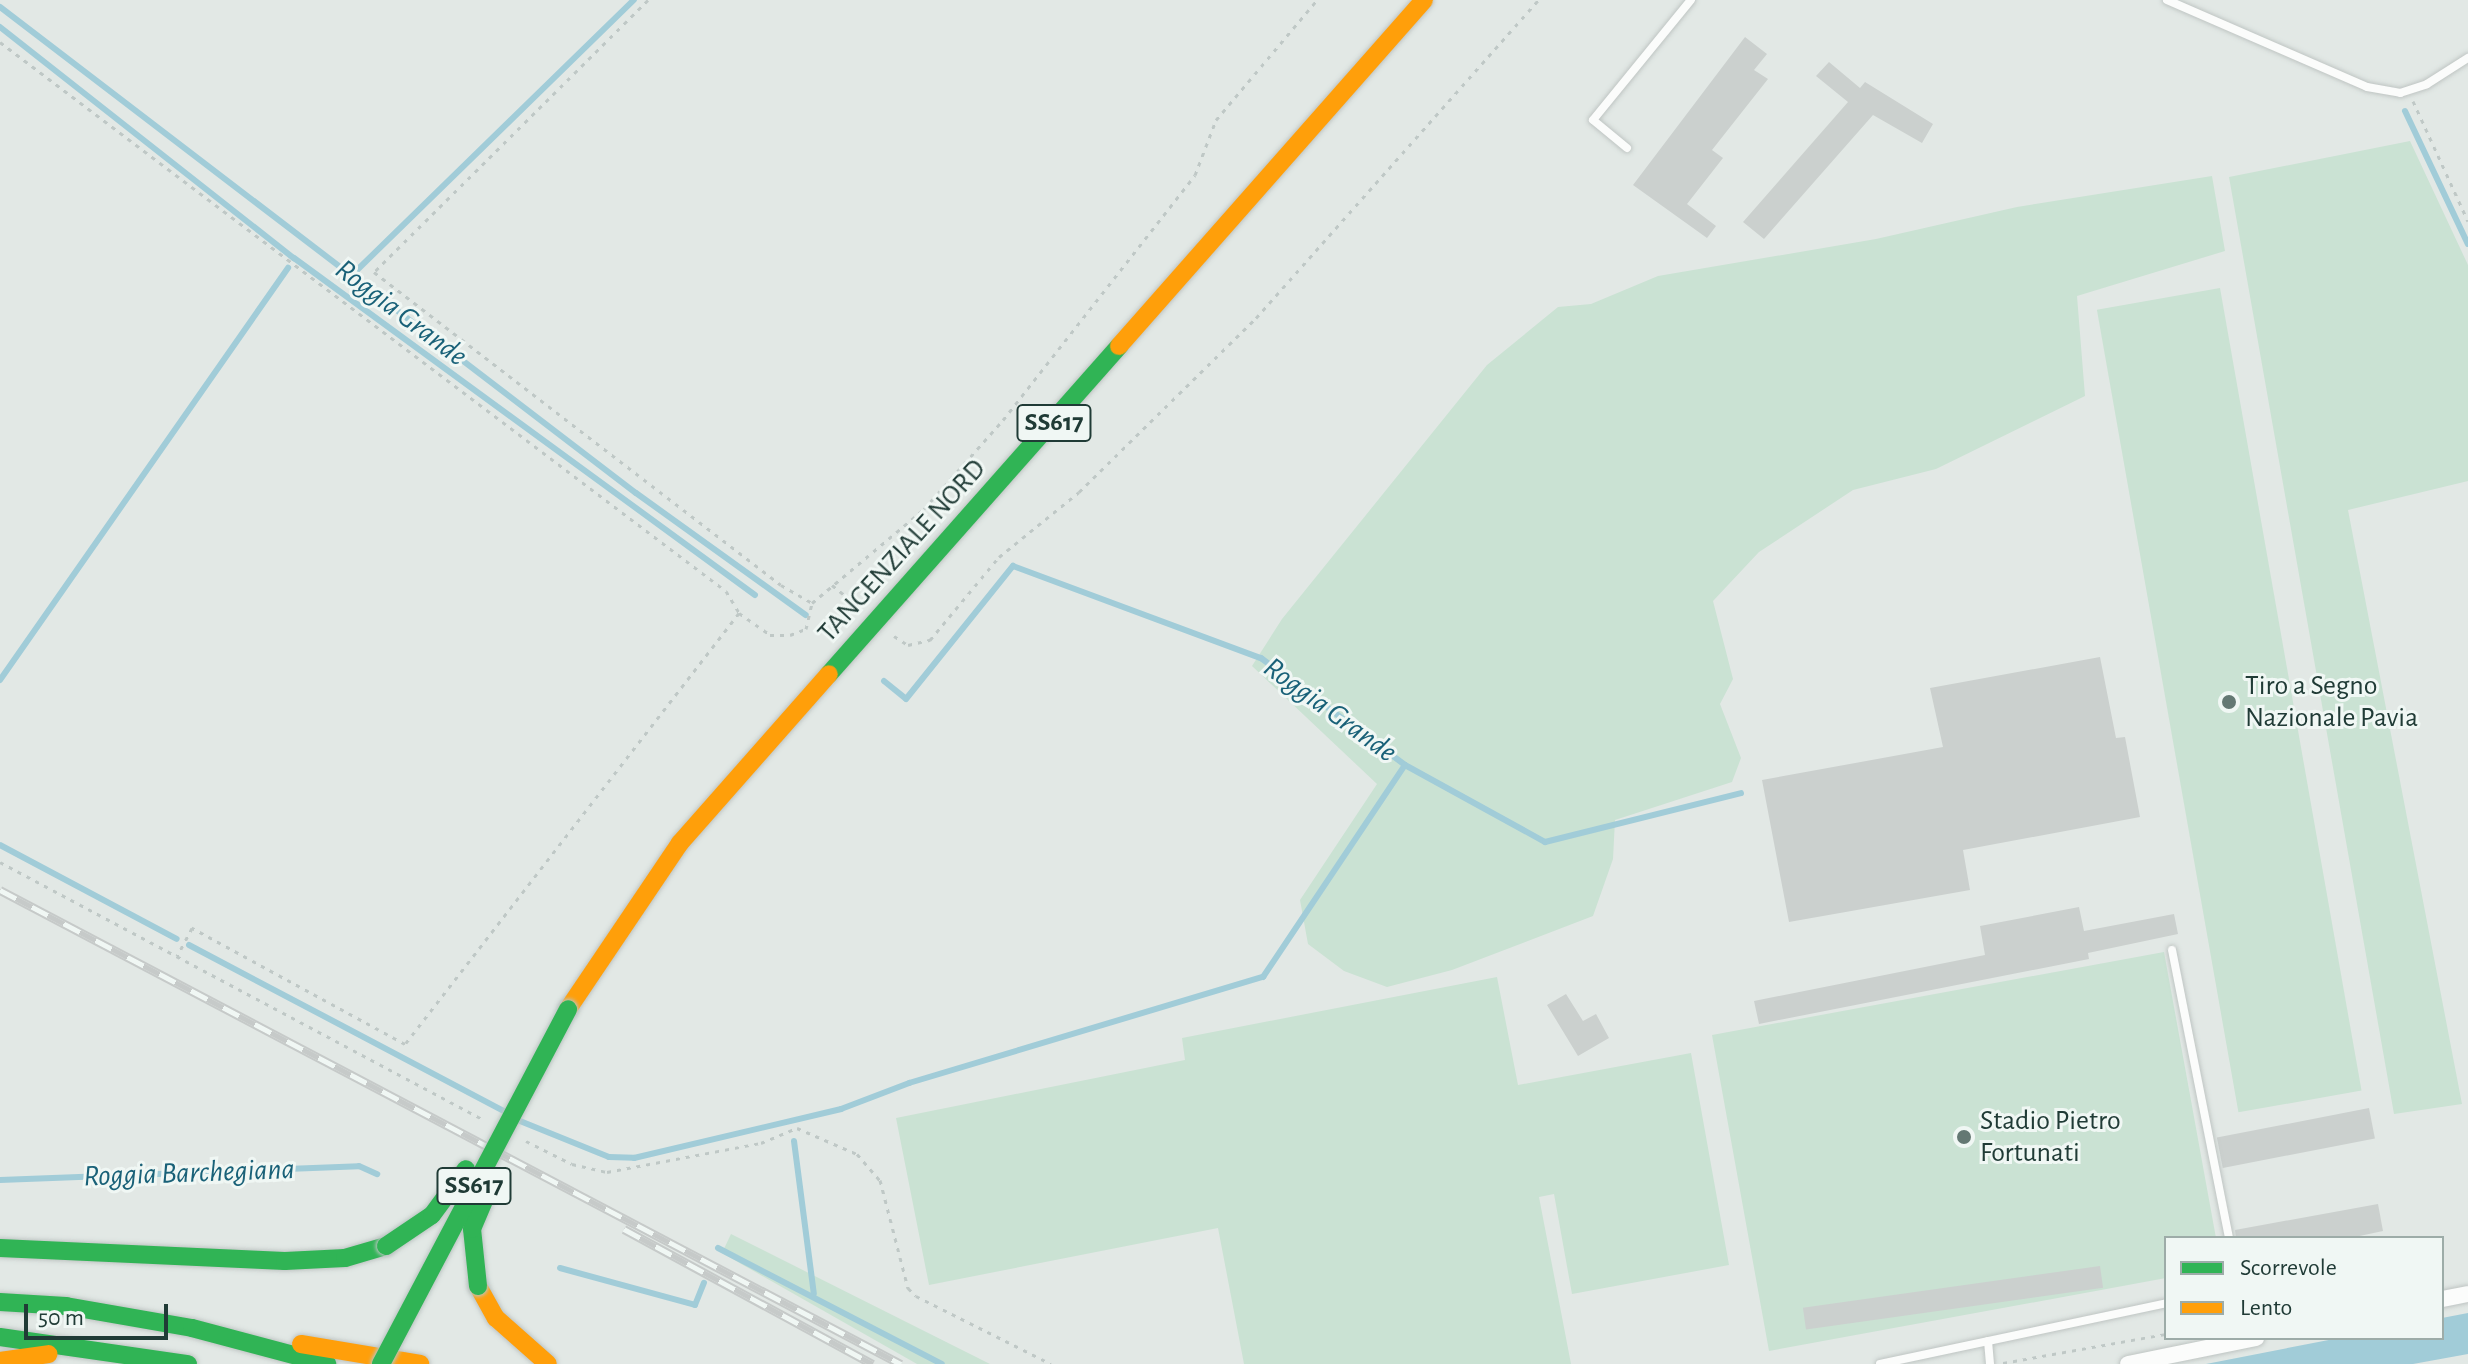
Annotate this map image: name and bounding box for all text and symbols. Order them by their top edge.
water label: Roggia Grande [328,252,474,374]
road number: SS617 [1016,401,1092,445]
street label: TANGENZIALE NORD [811,453,993,649]
water label: Roggia Grande [1256,650,1404,770]
place label: Tiro a Segno Nazionale Pavia [2245,669,2418,735]
marker: Tiro a Segno Nazionale Pavia [2220,693,2238,711]
place label: Stadio Pietro Fortunati [1980,1104,2121,1170]
marker: Stadio Pietro Fortunati [1955,1128,1973,1146]
water label: Roggia Barchegiana [83,1151,295,1195]
road number: SS617 [436,1164,512,1208]
legend [2164,1236,2444,1340]
text: Scorrevole [2240,1256,2337,1280]
scale bar [28,1288,172,1338]
text: Lento [2240,1296,2292,1320]
text: 50 m [38,1306,84,1330]

